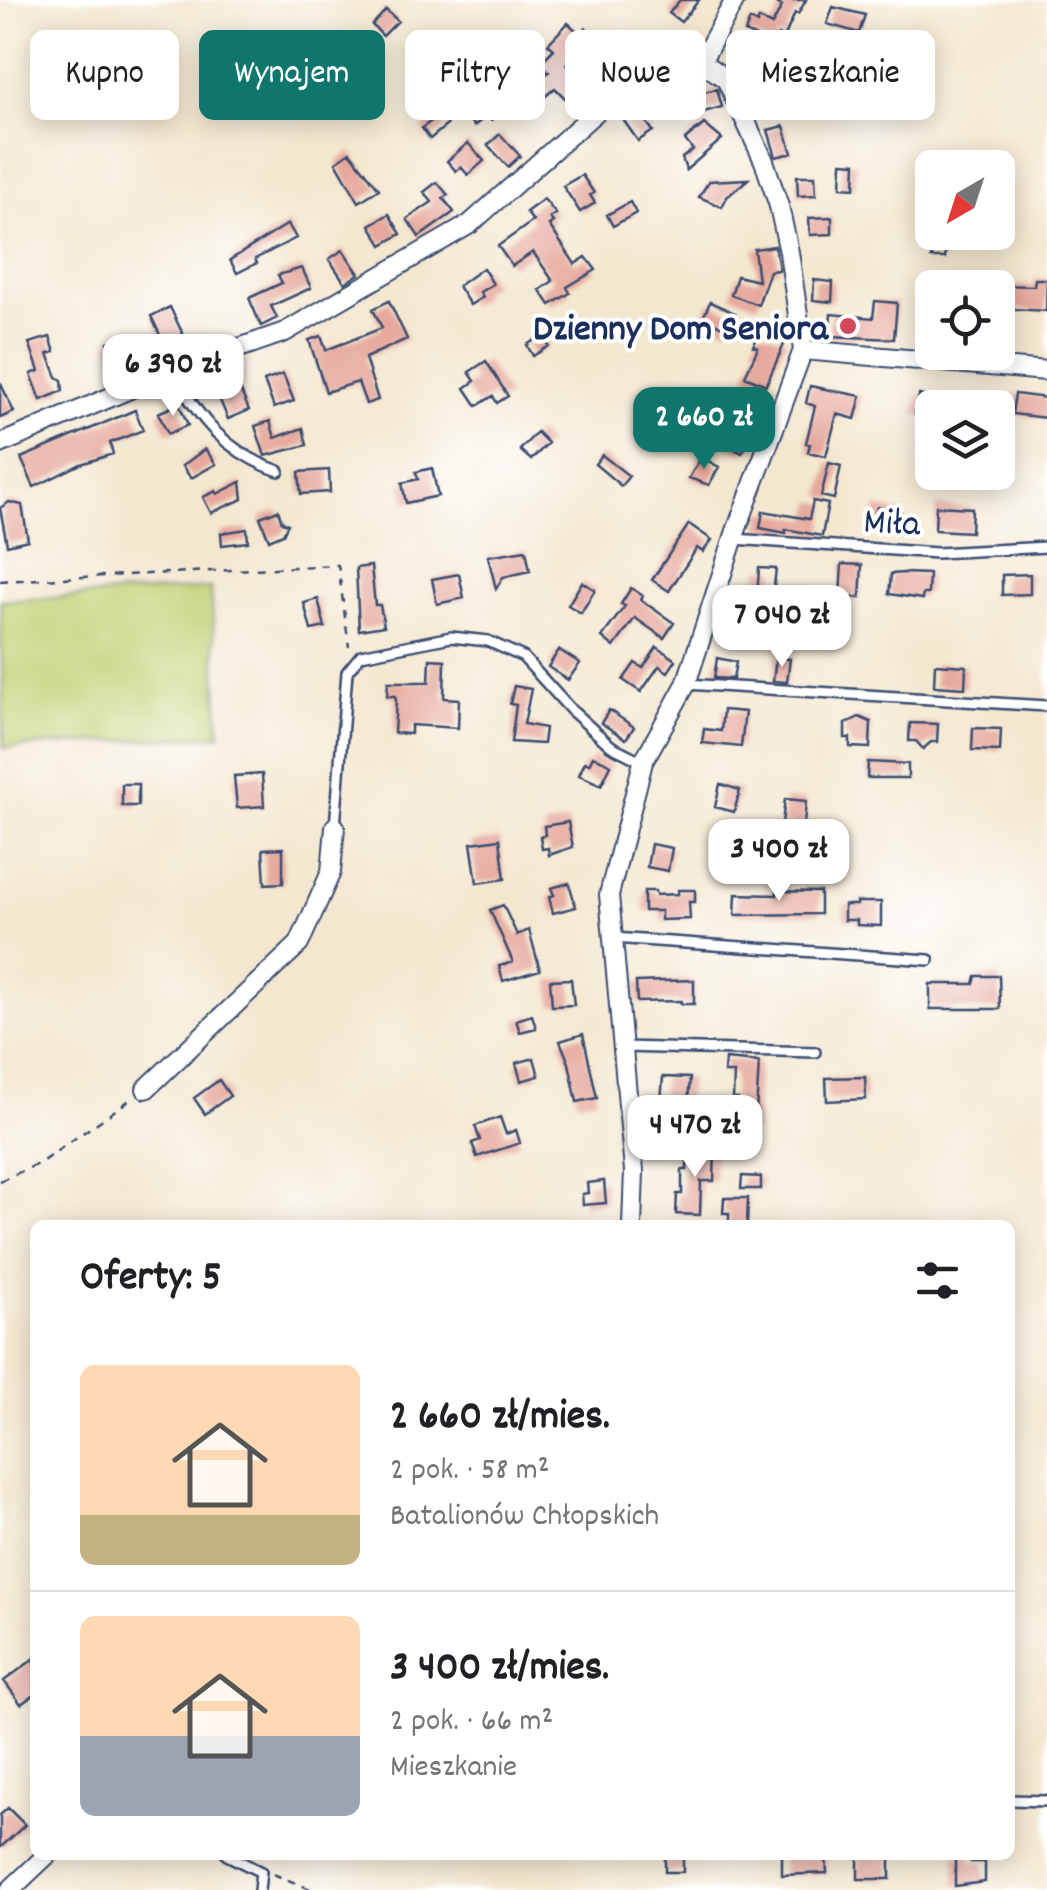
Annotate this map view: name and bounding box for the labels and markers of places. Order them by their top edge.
place label: Dzienny Dom Seniora [533,304,829,359]
marker: Dzienny Dom Seniora [837,315,859,337]
pin: 6 390 zł [70,334,276,419]
pin: 2 660 zł [601,387,807,472]
pin: 7 040 zł [679,585,885,670]
pin: 3 400 zł [676,819,882,904]
pin: 4 470 zł [592,1095,798,1180]

